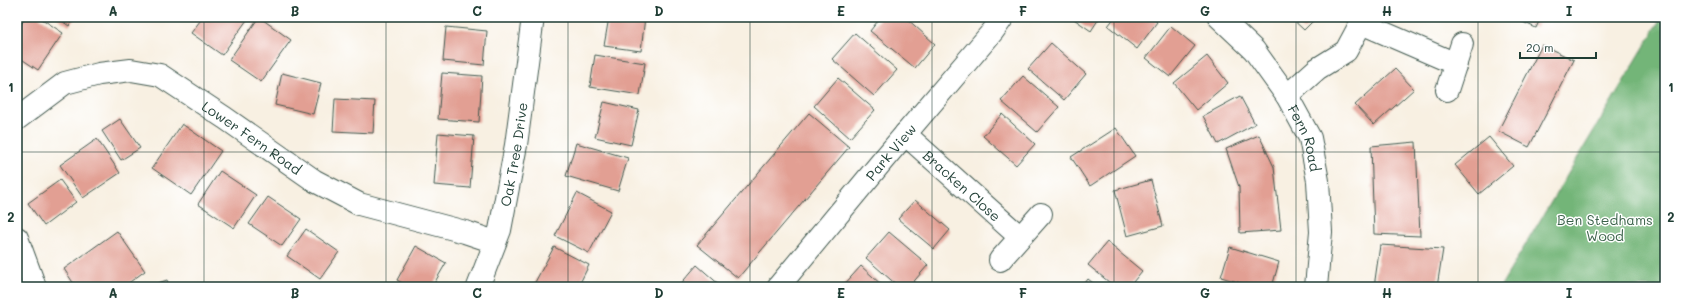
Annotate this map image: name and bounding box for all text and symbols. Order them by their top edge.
text: A [108,2,118,19]
text: B [291,2,300,19]
text: C [472,2,482,19]
text: D [654,2,664,19]
text: E [837,2,845,19]
text: F [1019,2,1027,19]
text: G [1200,2,1210,19]
text: H [1382,2,1392,19]
text: I [1566,2,1573,19]
scale bar [1520,34,1596,60]
text: 20 m [1526,39,1554,55]
text: 1 [8,78,14,95]
text: 1 [1668,78,1674,95]
street label: Lower Fern Road [198,96,306,179]
street label: Oak Tree Drive [495,101,531,208]
street label: Fern Road [1284,101,1326,173]
street label: Park View [861,119,920,184]
street label: Bracken Close [919,145,1005,225]
text: 2 [7,208,15,225]
text: 2 [1667,208,1675,225]
park label: Ben Stedhams Wood [1557,210,1653,245]
text: A [108,284,118,301]
text: B [291,284,300,301]
text: C [472,284,482,301]
text: D [654,284,664,301]
text: E [837,284,845,301]
text: F [1019,284,1027,301]
text: G [1200,284,1210,301]
text: H [1382,284,1392,301]
text: I [1566,284,1573,301]

